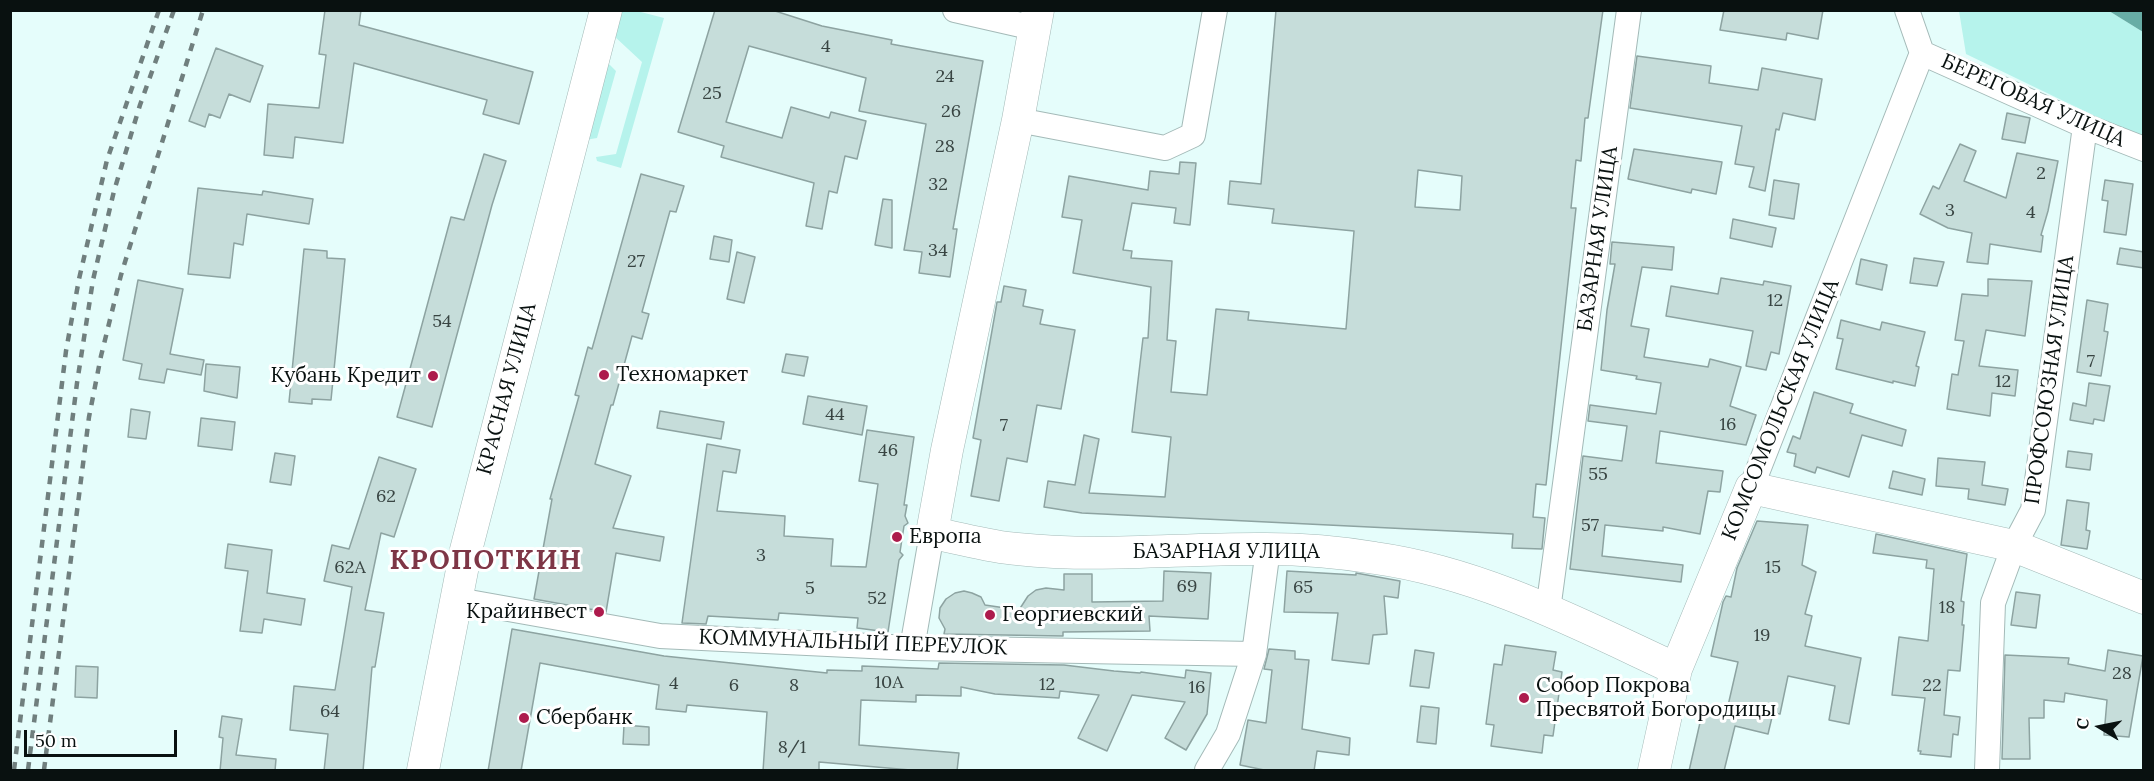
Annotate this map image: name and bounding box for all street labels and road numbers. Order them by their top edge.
street label: БЕРЕГОВАЯ УЛИЦА [1937,49,2129,153]
street label: БАЗАРНАЯ УЛИЦА [1573,145,1623,333]
street label: ПРОФСОЮЗНАЯ УЛИЦА [2020,254,2080,506]
street label: КОМСОМОЛЬСКАЯ УЛИЦА [1717,276,1845,544]
street label: КРАСНАЯ УЛИЦА [472,300,542,478]
street label: БАЗАРНАЯ УЛИЦА [1132,539,1320,565]
street label: КОММУНАЛЬНЫЙ ПЕРЕУЛОК [698,625,1008,661]

